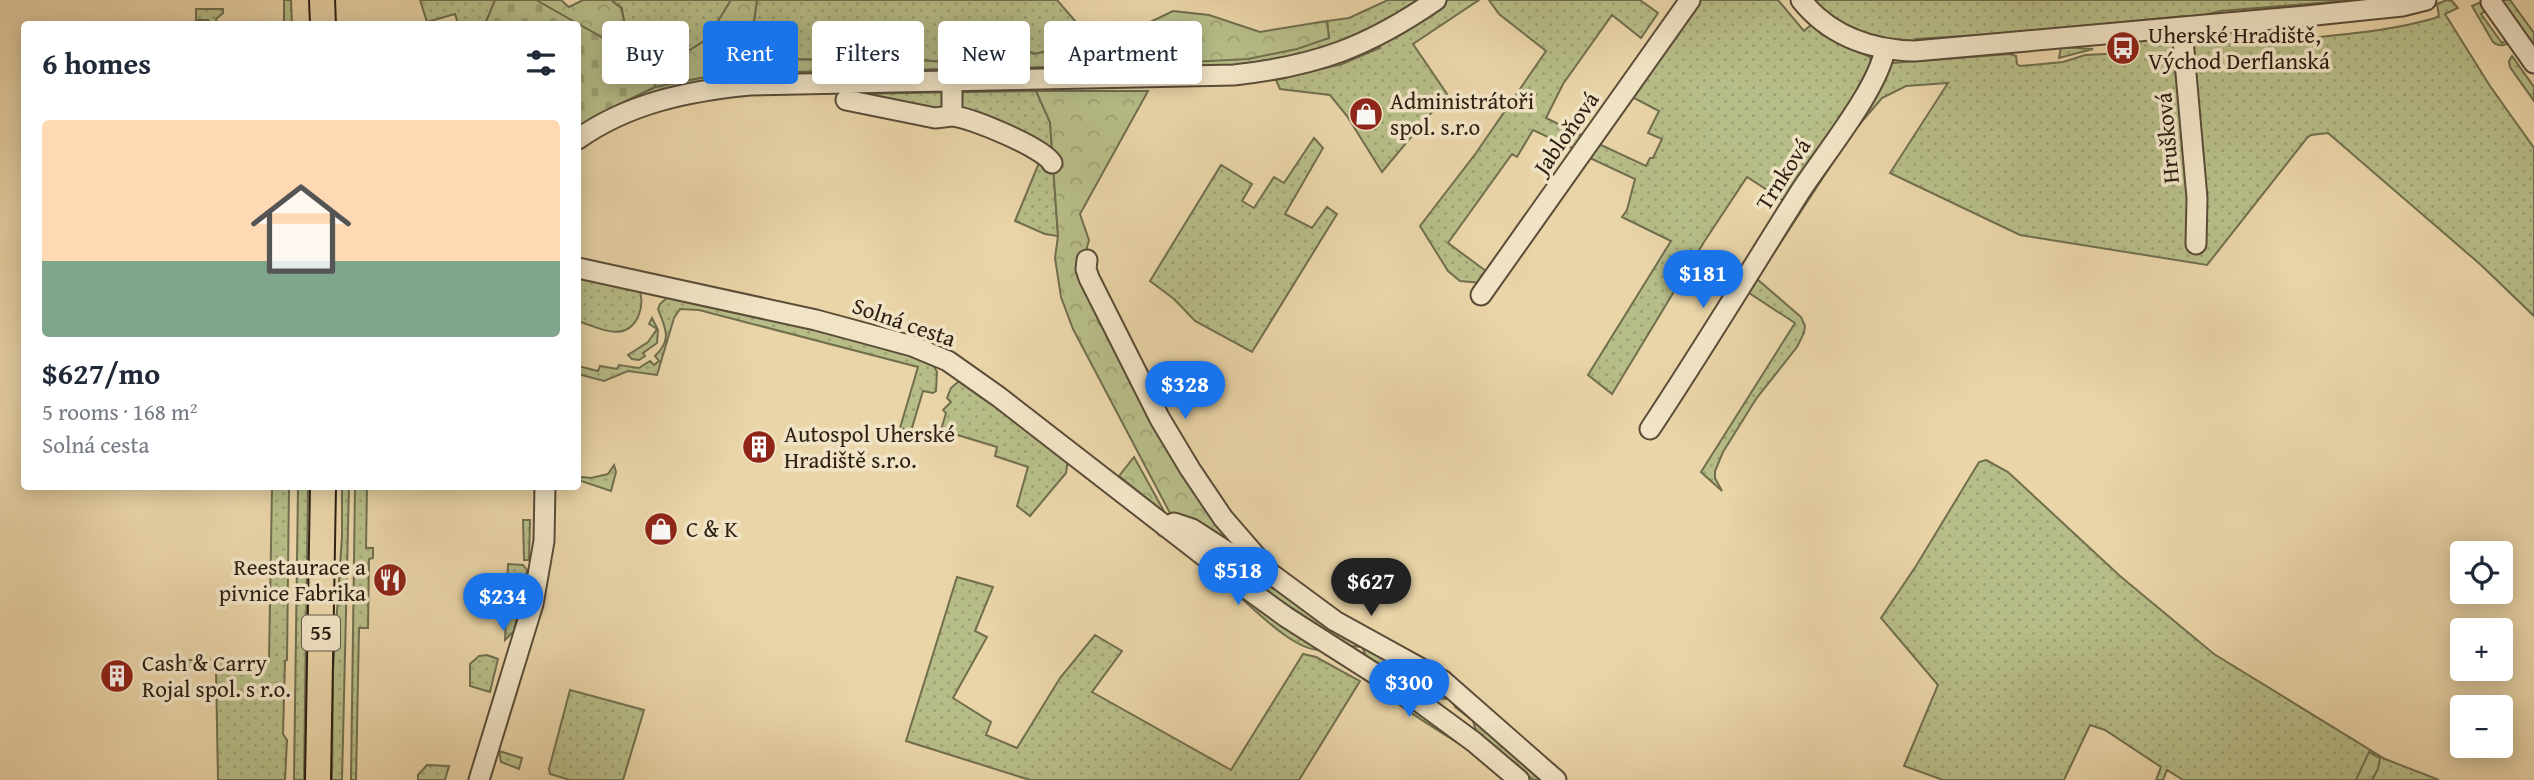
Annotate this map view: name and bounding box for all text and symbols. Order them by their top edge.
place label: Uherské Hradiště, Východ Derflanská [2148,18,2330,77]
chip: Buy [602,21,689,84]
chip: Rent [703,21,798,84]
chip: Filters [812,21,924,84]
chip: New [938,21,1030,84]
chip: Apartment [1044,21,1202,84]
bus stop icon: Uherské Hradiště, Východ Derflanská [2104,29,2142,67]
text: 6 homes [42,41,151,85]
icon: filters [522,44,560,82]
place label: Administrátoři spol. s.r.o [1390,84,1534,143]
street label: Jabloňová [1523,84,1606,183]
street label: Hrušková [2146,91,2187,185]
shop icon: Administrátoři spol. s.r.o [1347,95,1385,133]
street label: Trnková [1747,131,1818,216]
icon: home [238,166,364,292]
pin: $181 [1662,250,1744,310]
text: $181 [1679,256,1727,289]
street label: Solná cesta [848,288,960,355]
text: $627/mo [42,351,160,395]
pin: $328 [1144,362,1226,421]
text: $328 [1161,367,1209,400]
text: 5 rooms · 168 m² [42,395,197,428]
place label: Autospol Uherské Hradiště s.r.o. [784,417,955,476]
text: Solná cesta [42,428,149,461]
building icon: Autospol Uherské Hradiště s.r.o. [740,428,778,466]
shop icon: C & K [642,510,680,548]
place label: C & K [686,512,738,545]
map controls [2450,541,2513,758]
button: locate [2450,541,2513,604]
pin: $518 [1197,548,1279,607]
place label: Reestaurace a pivnice Fabrika [219,550,366,609]
text: $518 [1214,553,1262,586]
pin: $627 [1330,558,1412,618]
restaurant icon: Reestaurace a pivnice Fabrika [371,561,409,599]
text: $627 [1347,564,1395,597]
pin: $234 [462,574,544,633]
text: $234 [479,579,527,612]
road number: 55 [302,616,340,650]
button: + [2450,618,2513,681]
place label: Cash & Carry Rojal spol. s r.o. [142,646,291,705]
building icon: Cash & Carry Rojal spol. s r.o. [98,657,136,695]
pin: $300 [1368,660,1450,719]
text: $300 [1385,665,1433,698]
button: − [2450,695,2513,758]

